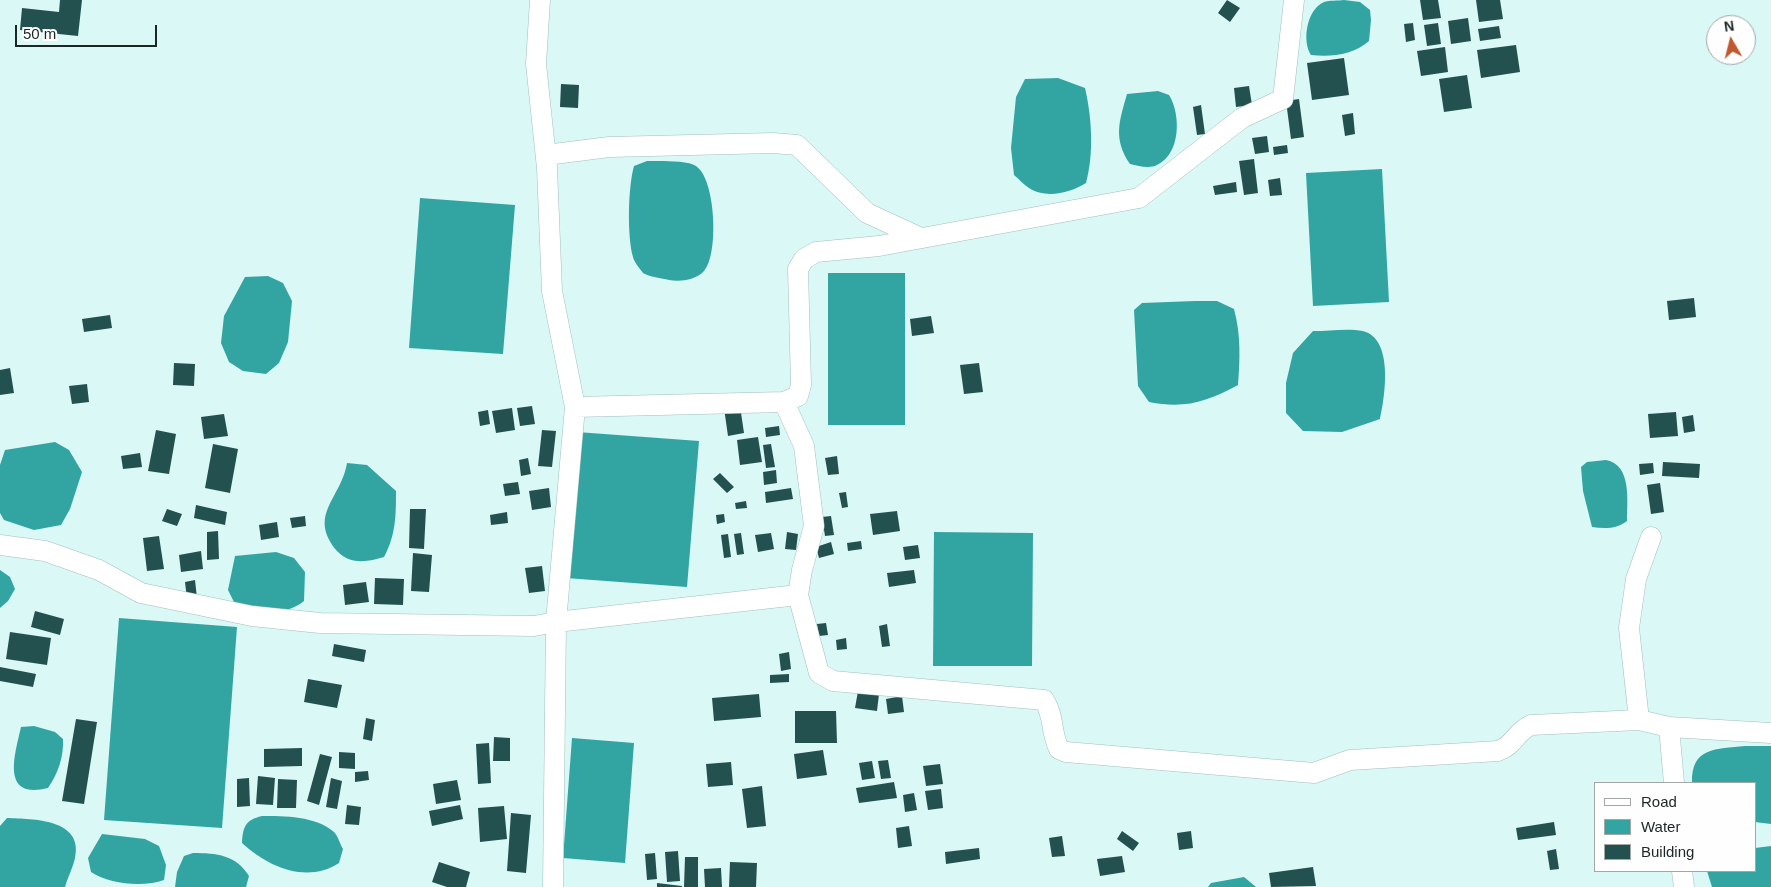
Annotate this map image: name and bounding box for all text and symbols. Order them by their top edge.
scale bar [18,15,160,47]
north arrow [1706,15,1756,65]
text: N [1723,18,1735,35]
text: 50 m [23,25,56,42]
legend [1594,782,1756,872]
text: Road [1641,793,1677,810]
text: Water [1641,818,1680,835]
text: Building [1641,843,1694,860]

